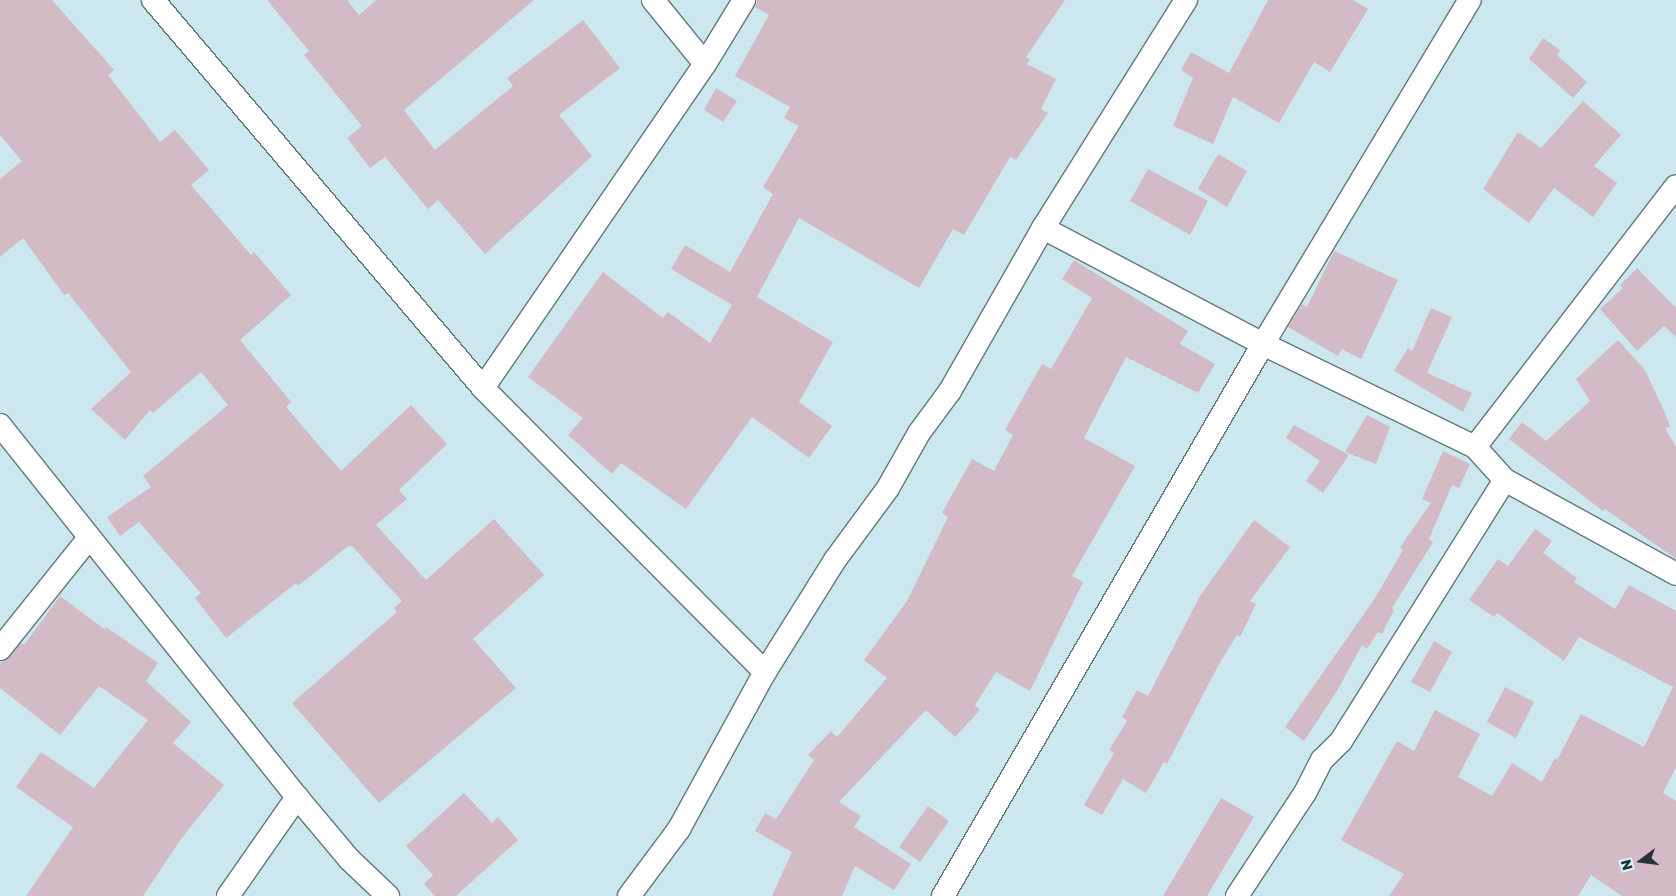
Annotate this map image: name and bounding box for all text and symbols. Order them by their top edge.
north arrow [1616,836,1666,886]
text: N [1616,858,1636,872]

